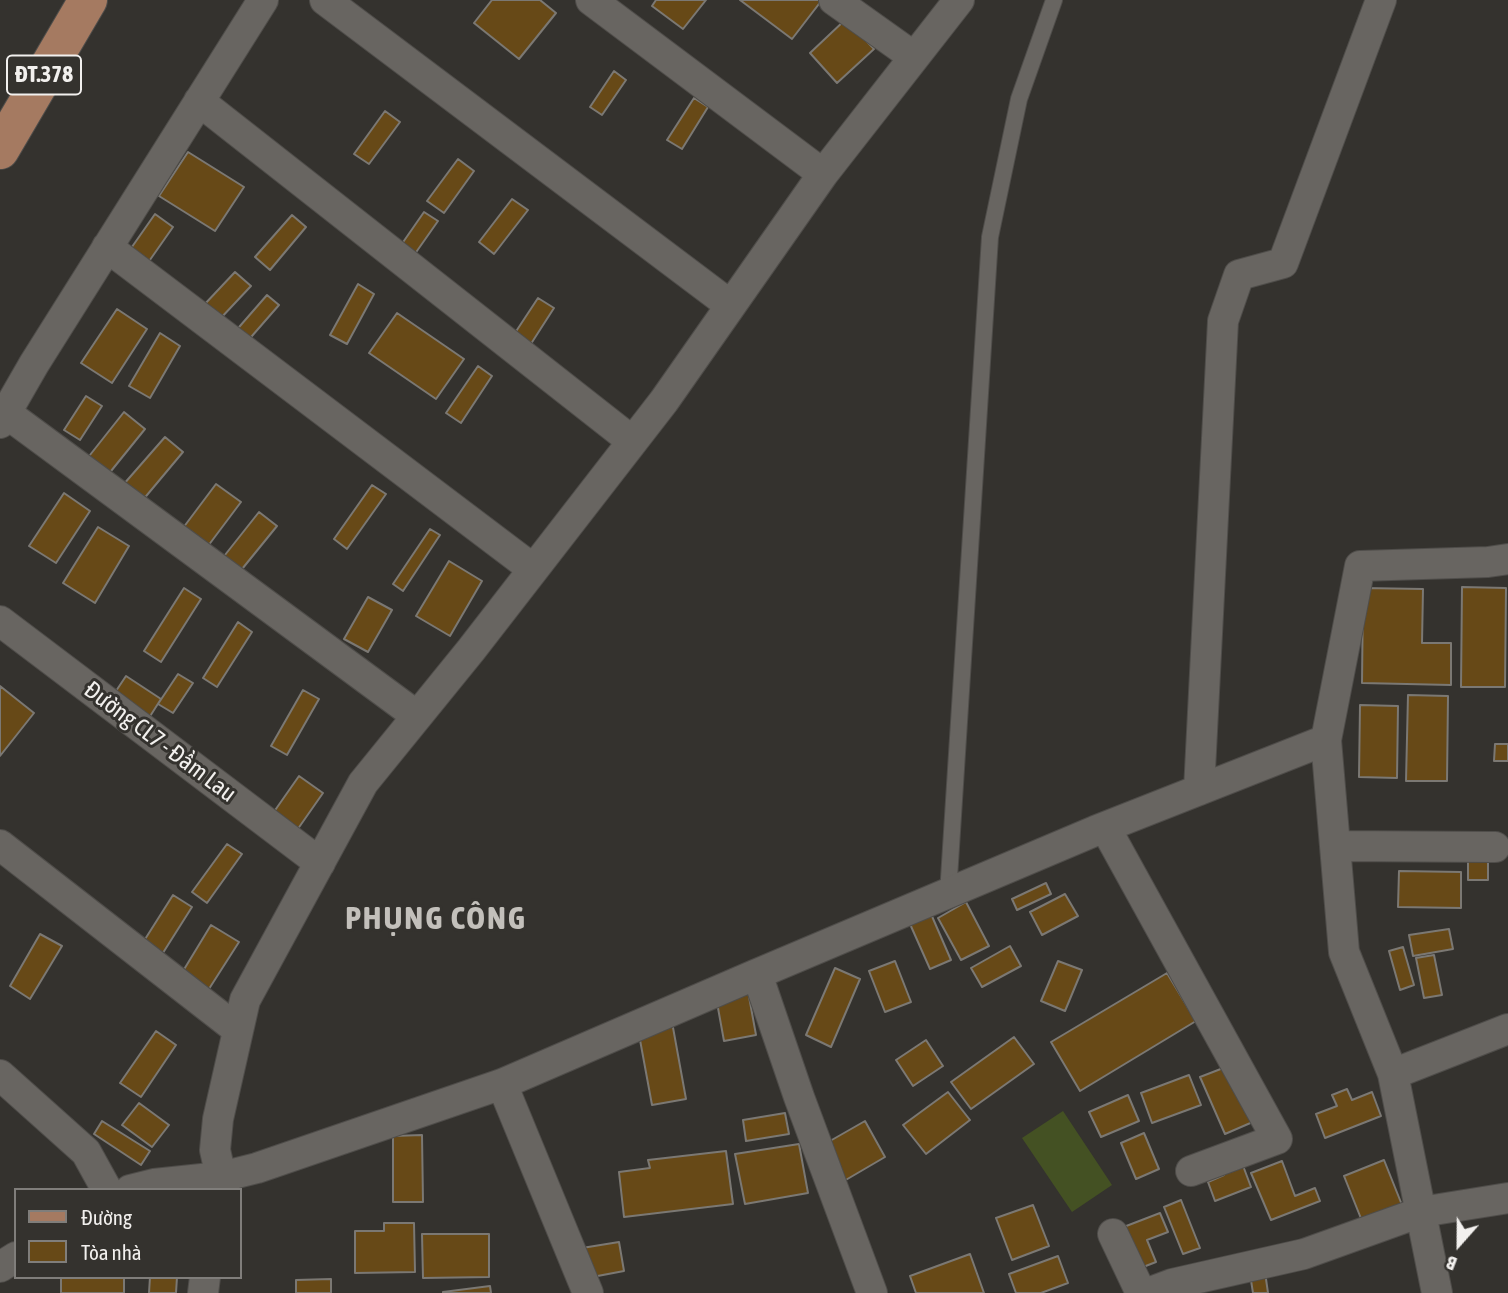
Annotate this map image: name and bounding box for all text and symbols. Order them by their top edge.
road number: ĐT.378 [7,55,81,94]
street label: Đường CL7 - Đầm Lau [78,676,242,808]
district label: PHỤNG CÔNG [346,900,526,938]
legend [14,1188,242,1279]
text: Đường [81,1205,132,1229]
north arrow [1424,1209,1494,1279]
text: Tòa nhà [81,1240,142,1264]
text: B [1443,1252,1460,1275]

